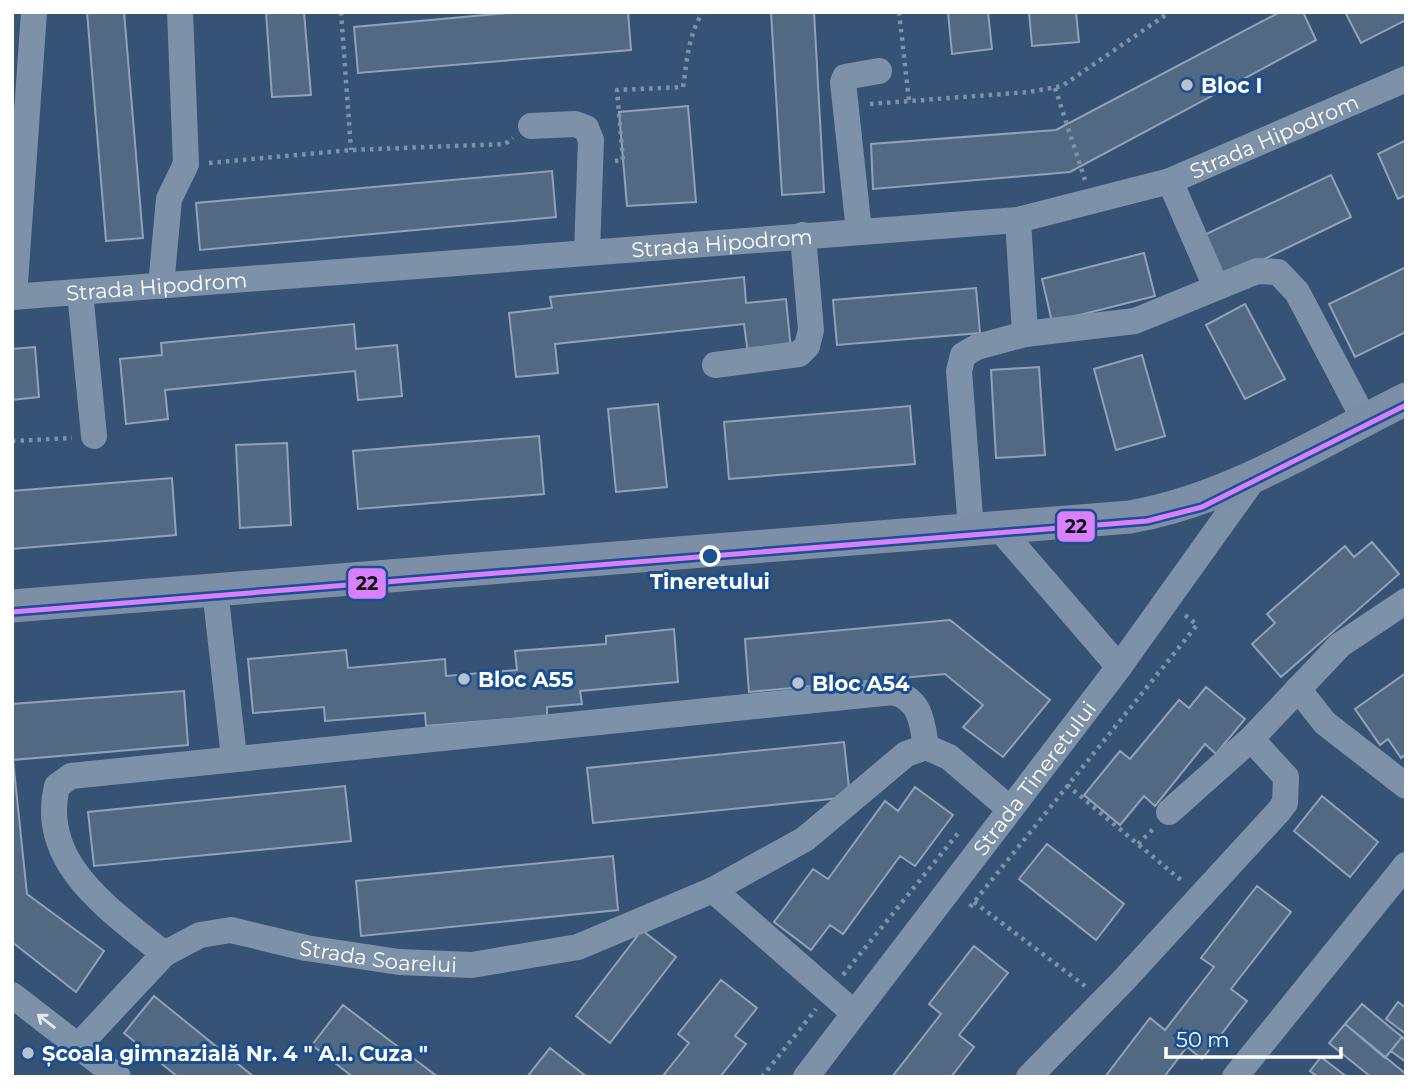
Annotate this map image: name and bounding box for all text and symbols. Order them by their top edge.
place label: Bloc I [1201,73,1262,98]
marker: Bloc I [1179,77,1195,93]
street label: Strada Hipodrom [1186,89,1362,184]
street label: Strada Hipodrom [630,223,813,262]
street label: Strada Hipodrom [65,267,248,305]
line badge: 22 [1056,510,1096,543]
text: 22 [1065,515,1087,538]
marker: Tineretului [700,546,720,566]
line badge: 22 [347,567,387,600]
place label: Tineretului [650,569,770,594]
text: 22 [356,572,378,595]
place label: Bloc A55 [478,667,573,692]
marker: Bloc A55 [456,671,472,687]
place label: Bloc A54 [812,671,910,696]
marker: Bloc A54 [790,675,806,691]
street label: Strada Tineretului [967,696,1101,860]
street label: Strada Soarelui [298,935,457,977]
one-way arrow [37,1014,55,1029]
scale bar [1166,1016,1341,1060]
text: 50 m [1176,1027,1230,1052]
place label: Școala gimnazială Nr. 4 " A.I. Cuza " [42,1041,428,1067]
marker: Școala gimnazială Nr. 4 " A.I. Cuza " [20,1045,36,1061]

